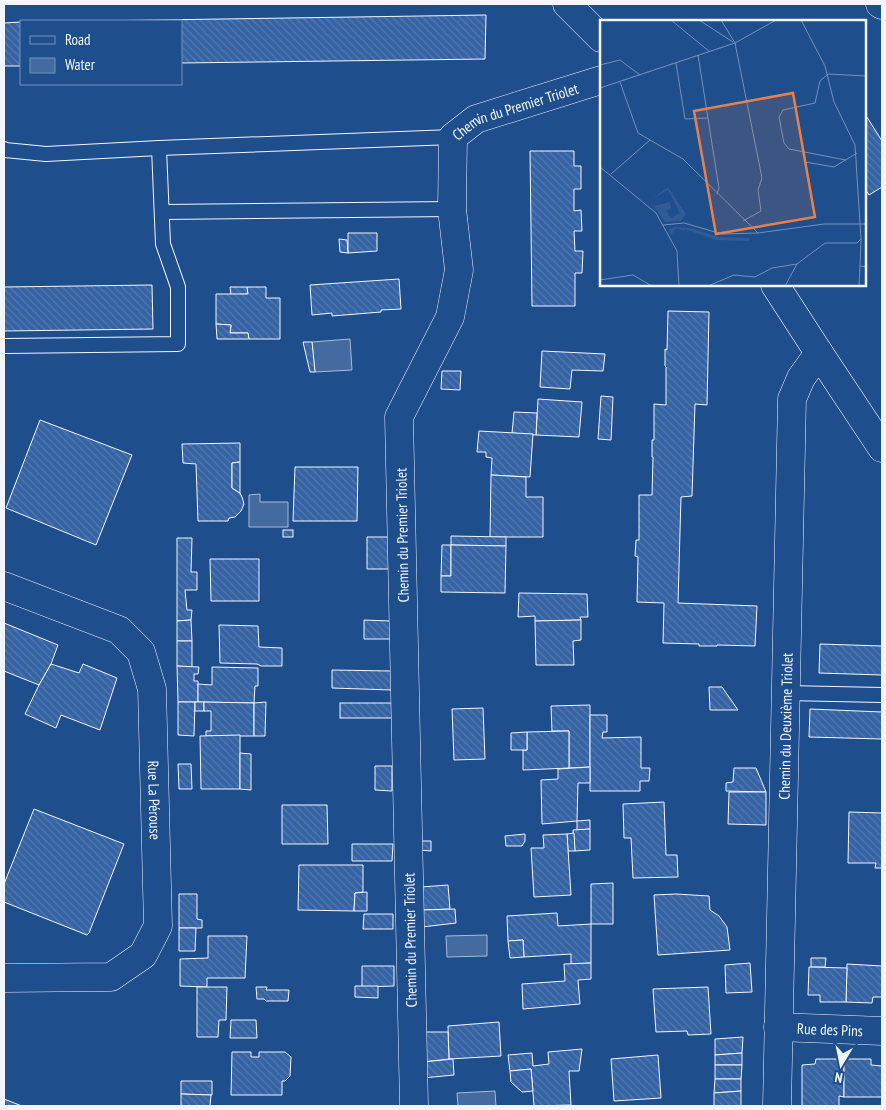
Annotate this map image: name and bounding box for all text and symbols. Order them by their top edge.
legend [20,20,182,85]
inset map [600,20,866,286]
text: Road [65,30,91,49]
text: Water [65,55,96,74]
street label: Chemin du Premier Triolet [448,78,580,144]
street label: Chemin du Premier Triolet [391,468,413,602]
street label: Chemin du Deuxième Triolet [774,652,796,800]
street label: Rue La Pérouse [144,760,165,840]
street label: Chemin du Premier Triolet [399,873,421,1007]
street label: Rue des Pins [797,1018,863,1040]
north arrow [816,1040,866,1090]
text: N [833,1068,844,1087]

